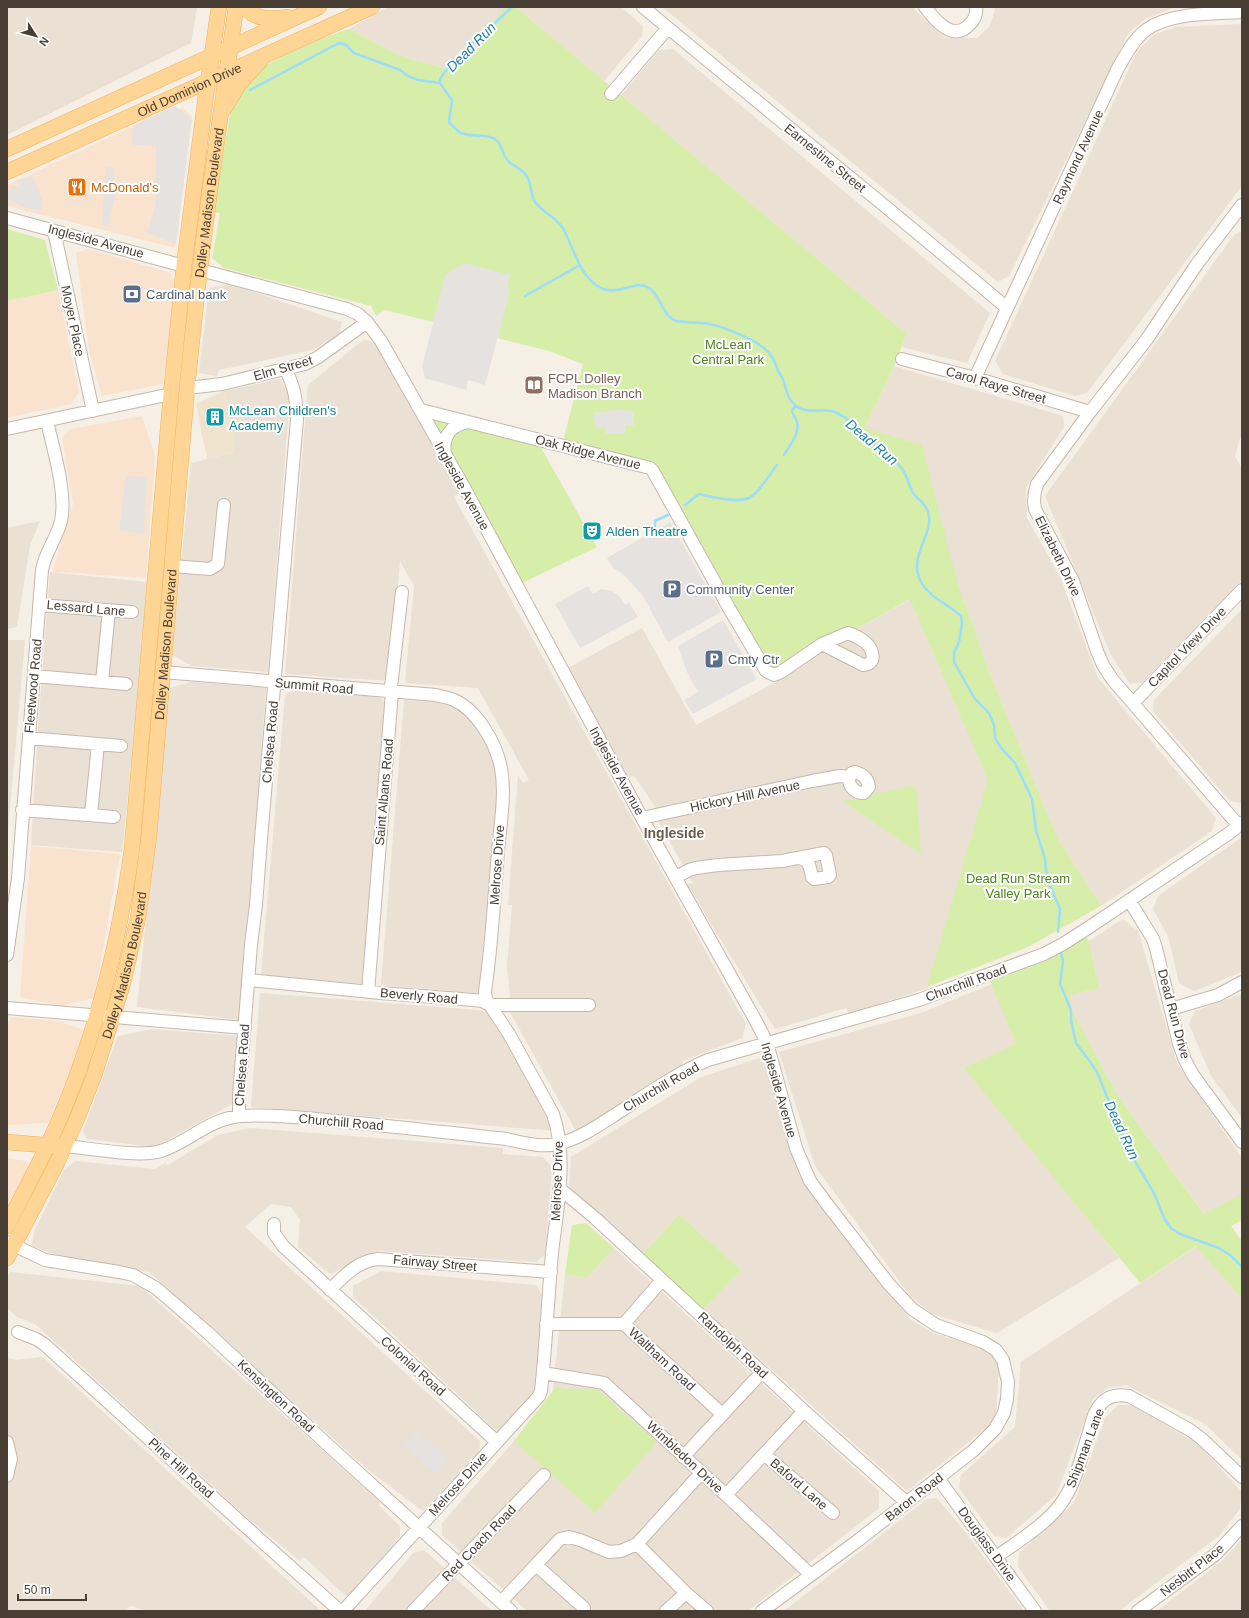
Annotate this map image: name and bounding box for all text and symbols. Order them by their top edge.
north arrow [16,16,56,56]
water label: Dead Run [443,19,499,75]
text: N [37,35,51,49]
street label: Old Dominion Drive [135,60,244,120]
street label: Raymond Avenue [1050,107,1106,207]
street label: Earnestine Street [781,121,869,196]
street label: Dolley Madison Boulevard [191,127,226,279]
restaurant icon: McDonald's [66,176,88,198]
place label: McDonald's [91,180,159,195]
street label: Ingleside Avenue [46,221,146,261]
bank icon: Cardinal bank [121,283,143,305]
street label: Moyer Place [58,284,88,358]
place label: Cardinal bank [146,287,227,302]
park label: McLean Central Park [692,337,765,367]
street label: Elm Street [252,352,315,384]
street label: Carol Raye Street [944,364,1048,407]
place label: FCPL Dolley Madison Branch [548,371,642,401]
library icon: FCPL Dolley Madison Branch [523,374,545,396]
place label: McLean Children's Academy [229,403,337,433]
building icon: McLean Children's Academy [204,406,226,428]
water label: Dead Run [843,416,901,469]
street label: Oak Ridge Avenue [534,432,642,472]
street label: Ingleside Avenue [431,439,493,533]
street label: Elizabeth Drive [1032,513,1084,599]
theatre icon: Alden Theatre [581,520,603,542]
place label: Alden Theatre [606,524,687,539]
street label: Dolley Madison Boulevard [151,569,179,720]
parking icon: Community Center [661,578,683,600]
place label: Community Center [686,582,795,597]
street label: Lessard Lane [46,597,126,619]
street label: Capitol View Drive [1145,604,1229,690]
street label: Fleetwood Road [21,638,45,734]
parking icon: Cmty Ctr [703,648,725,670]
place label: Cmty Ctr [728,652,780,667]
street label: Summit Road [274,675,354,697]
street label: Chelsea Road [259,700,281,784]
street label: Ingleside Avenue [586,724,648,818]
street label: Saint Albans Road [372,738,396,846]
street label: Hickory Hill Avenue [689,777,801,815]
street label: Melrose Drive [487,824,507,906]
district label: Ingleside [644,825,705,841]
park label: Dead Run Stream Valley Park [966,871,1070,901]
street label: Dolley Madison Boulevard [99,891,149,1041]
street label: Churchill Road [923,961,1009,1005]
street label: Dead Run Drive [1155,967,1193,1061]
street label: Beverly Road [379,985,459,1007]
street label: Chelsea Road [232,1023,252,1107]
street label: Ingleside Avenue [758,1040,800,1140]
street label: Churchill Road [620,1059,702,1115]
water label: Dead Run [1101,1098,1143,1162]
street label: Churchill Road [298,1111,384,1133]
street label: Melrose Drive [548,1141,566,1221]
street label: Fairway Street [393,1252,478,1274]
street label: Randolph Road [695,1309,771,1381]
street label: Waltham Road [626,1324,698,1394]
street label: Colonial Road [378,1333,448,1399]
street label: Kensington Road [234,1357,318,1435]
street label: Shipman Lane [1063,1406,1107,1490]
street label: Wimbledon Drive [644,1418,726,1496]
street label: Pine Hill Road [145,1435,217,1501]
street label: Melrose Drive [426,1449,490,1519]
street label: Baford Lane [767,1455,831,1513]
street label: Baron Road [882,1470,946,1524]
street label: Red Coach Road [439,1502,519,1584]
street label: Douglass Drive [955,1504,1019,1584]
street label: Nesbitt Place [1157,1541,1227,1599]
scale bar [18,1576,86,1602]
text: 50 m [24,1583,51,1597]

